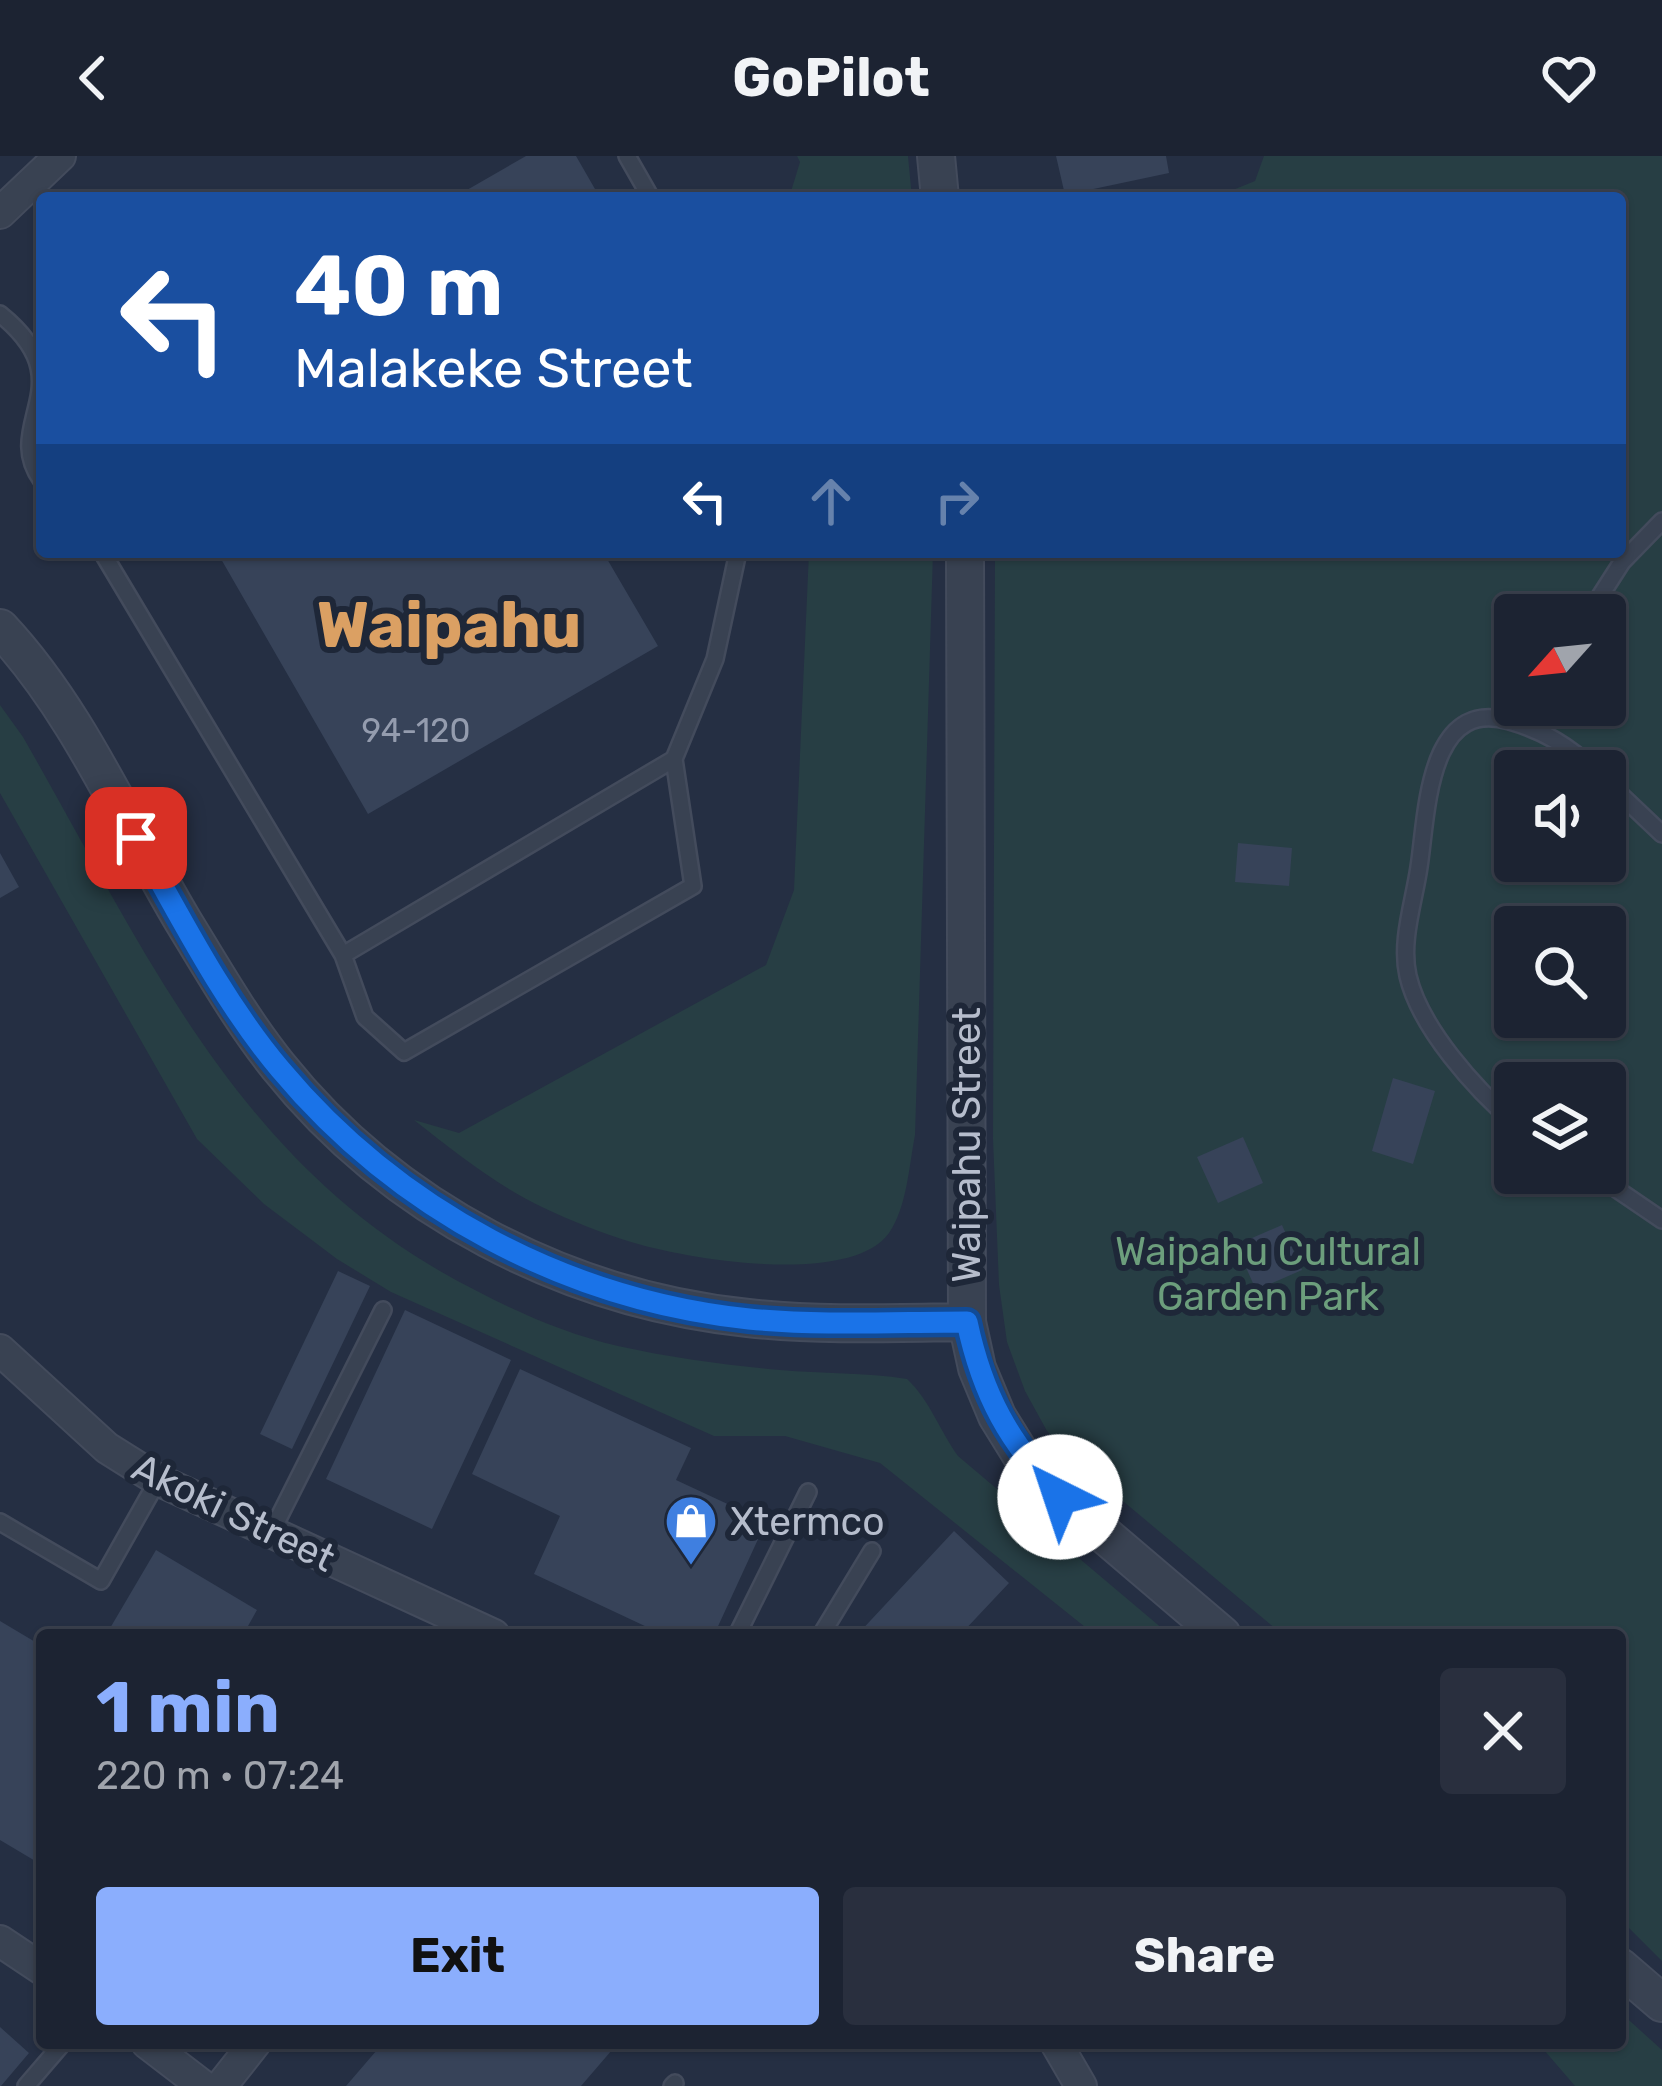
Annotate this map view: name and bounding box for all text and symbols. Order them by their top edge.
icon: back [60,45,126,111]
icon: heart [1536,45,1602,111]
text: GoPilot [732,46,930,110]
text: 40 m [294,236,503,336]
icon: left [96,240,252,396]
text: Malakeke Street [294,337,693,401]
icon: left [672,468,738,534]
icon: ahead [798,468,864,534]
icon: right [924,468,990,534]
district label: Waipahu [317,588,581,663]
north arrow [1494,594,1626,726]
map controls [1494,594,1626,1194]
house number: 94-120 [362,711,470,750]
button: sound [1494,750,1626,882]
pin [85,787,187,889]
icon: arrive [103,805,169,871]
button: search [1494,906,1626,1038]
street label: Waipahu Street [944,1007,990,1283]
button: layers [1494,1062,1626,1194]
park label: Waipahu Cultural Garden Park [1115,1229,1421,1320]
position arrow [997,1434,1123,1560]
street label: Akoki Street [125,1444,342,1582]
shop icon: Xtermco [663,1493,719,1567]
place label: Xtermco [730,1499,885,1545]
text: 1 min [96,1665,280,1750]
button: close [1440,1668,1566,1794]
text: 220 m · 07:24 [96,1753,344,1799]
button: Exit [96,1887,819,2025]
button: Share [843,1887,1566,2025]

